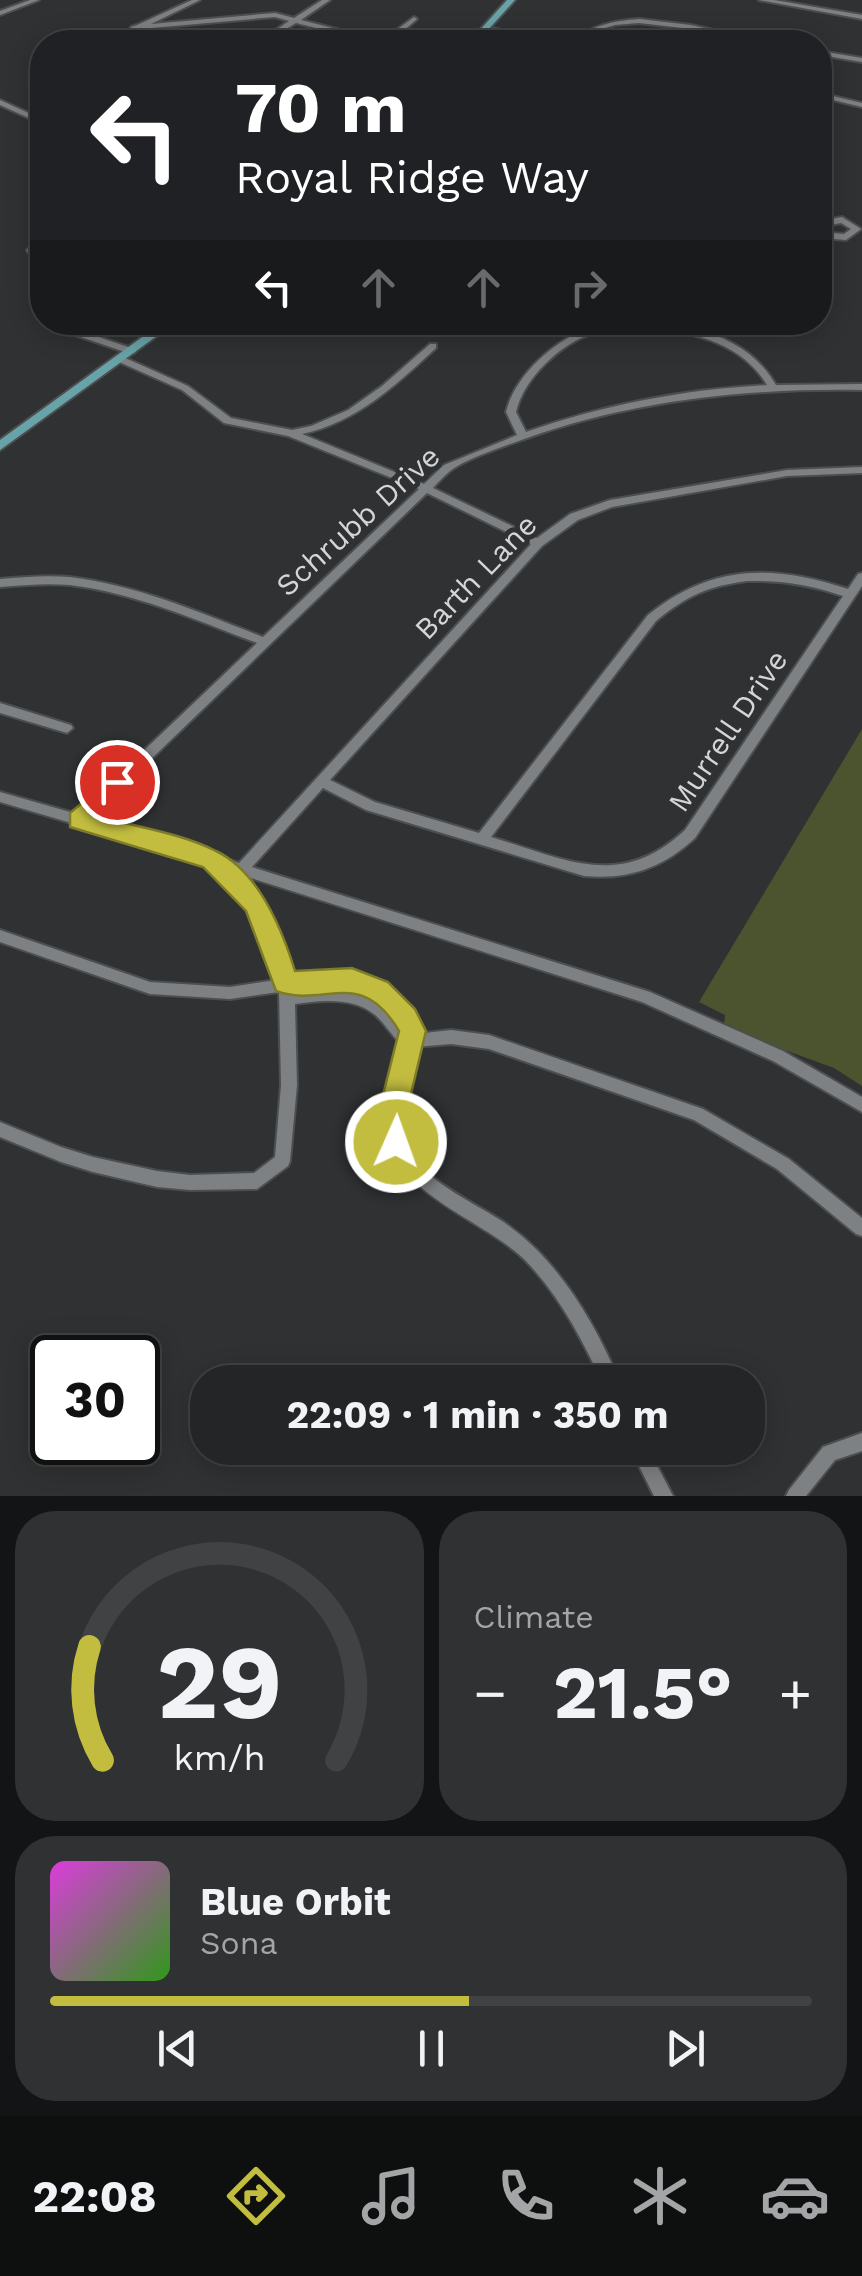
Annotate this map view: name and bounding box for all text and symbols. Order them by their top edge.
text: 70 m [235,67,407,149]
icon: left [70,70,200,200]
text: Royal Ridge Way [235,151,589,204]
icon: left [246,260,301,315]
icon: ahead [351,260,406,315]
icon: ahead [456,260,511,315]
icon: right [561,260,616,315]
street label: Schrubb Drive [269,438,447,603]
street label: Barth Lane [407,507,544,646]
street label: Murrell Drive [661,643,794,818]
pin [75,740,160,825]
icon: arrive [90,755,145,810]
position arrow [344,1090,448,1194]
speed limit sign: 30 [30,1335,160,1465]
text: 22:09 · 1 min · 350 m [286,1393,669,1437]
text: Climate [474,1598,594,1636]
text: 29 [156,1621,282,1743]
text: 21.5° [553,1648,733,1736]
text: − [474,1661,507,1725]
text: + [779,1661,812,1725]
text: km/h [173,1737,265,1779]
text: Blue Orbit [200,1880,391,1924]
text: Sona [200,1924,278,1962]
icon: previous [150,2021,205,2076]
icon: pause [404,2021,459,2076]
icon: next [658,2021,713,2076]
icon: directions [221,2161,291,2231]
icon: music [356,2161,426,2231]
icon: phone [491,2161,561,2231]
icon: climate [625,2161,695,2231]
icon: car [760,2161,830,2231]
text: 22:08 [32,2170,157,2223]

